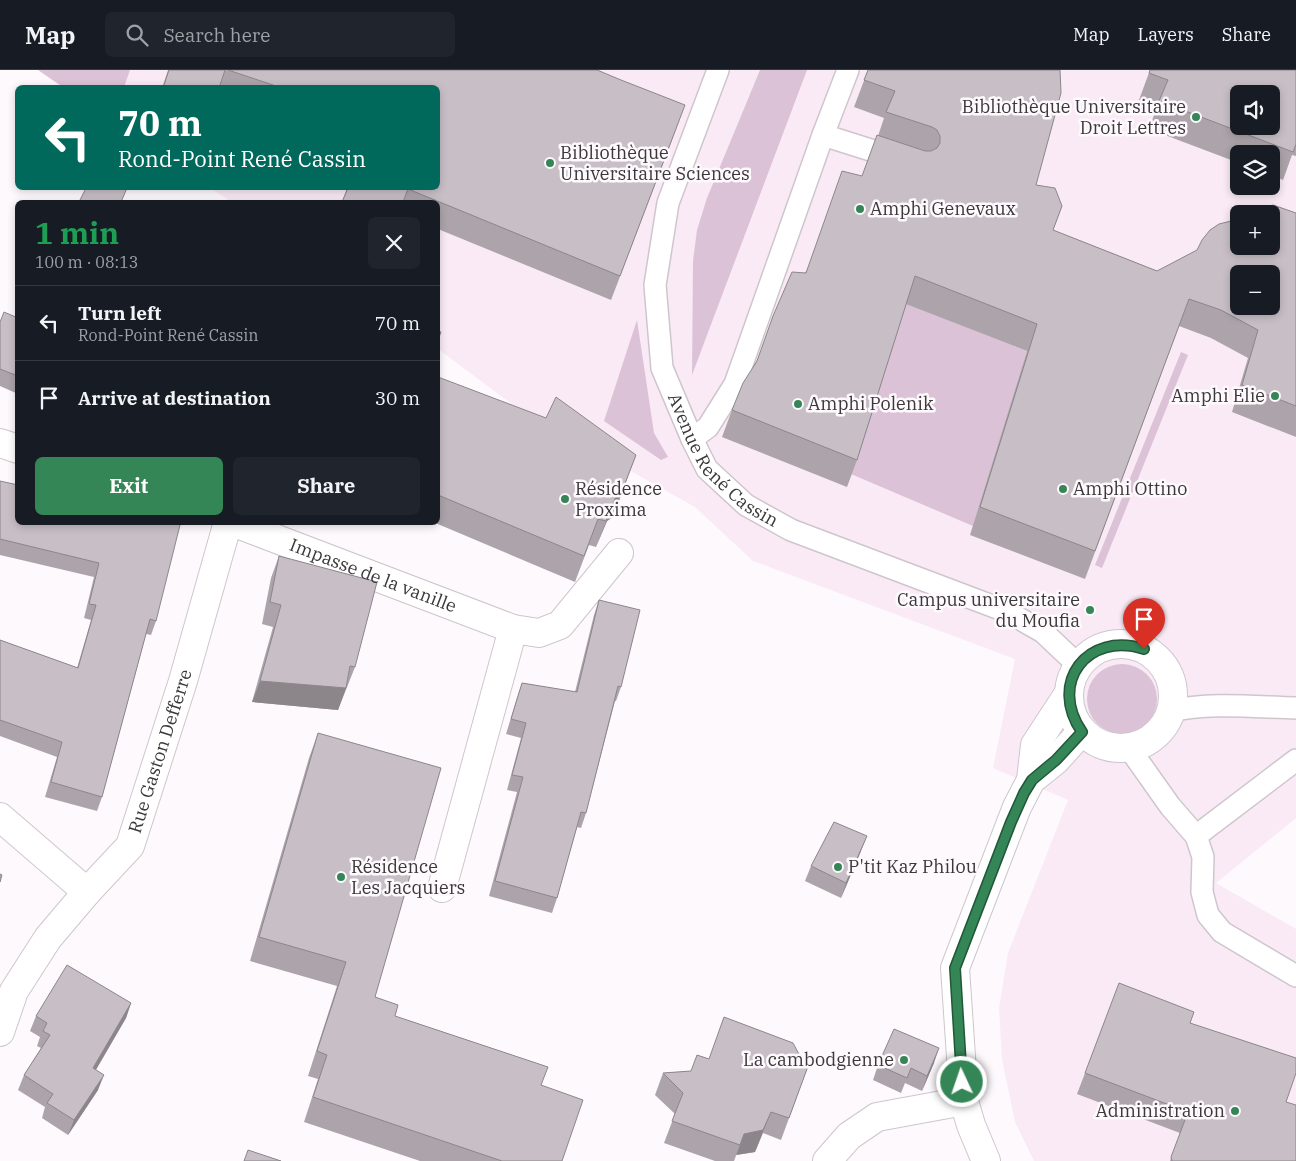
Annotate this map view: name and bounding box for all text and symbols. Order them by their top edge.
search box [105,12,455,57]
text: Map [25,19,75,51]
icon: search [123,21,151,49]
text: Search here [163,23,270,47]
text: Map [1073,23,1110,46]
text: Layers [1138,23,1194,46]
text: Share [1222,23,1271,46]
map controls [1230,85,1280,315]
button: sound [1230,85,1280,135]
place label: Bibliothèque Universitaire Droit Lettres [962,95,1186,139]
text: 70 m [118,100,202,146]
icon: left [35,105,100,170]
marker: Bibliothèque Universitaire Droit Lettres [1190,111,1202,123]
place label: Bibliothèque Universitaire Sciences [560,141,750,185]
text: Rond-Point René Cassin [118,144,366,173]
button: layers [1230,145,1280,195]
marker: Bibliothèque Universitaire Sciences [544,157,556,169]
place label: Amphi Genevaux [870,197,1016,220]
marker: Amphi Genevaux [854,203,866,215]
button: + [1230,205,1280,255]
text: 1 min [35,213,119,252]
button: close [368,217,420,269]
text: 100 m · 08:13 [35,252,138,272]
button: − [1230,265,1280,315]
text: Turn left [78,301,161,325]
icon: left [35,309,63,337]
text: 70 m [375,311,420,335]
text: Rond-Point René Cassin [78,325,258,345]
icon: arrive [35,384,63,412]
place label: Amphi Elie [1171,384,1265,407]
text: Arrive at destination [78,386,271,410]
text: 30 m [375,386,420,410]
street label: Avenue René Cassin [663,389,782,532]
marker: Amphi Elie [1269,390,1281,402]
place label: Amphi Polenik [808,392,934,415]
marker: Amphi Polenik [792,398,804,410]
button: Exit [35,457,223,515]
button: Share [233,457,420,515]
place label: Résidence Proxima [575,477,662,521]
place label: Amphi Ottino [1073,477,1187,500]
marker: Amphi Ottino [1057,483,1069,495]
marker: Résidence Proxima [559,493,571,505]
street label: Impasse de la vanille [287,533,460,617]
place label: Campus universitaire du Moufia [897,588,1080,632]
pin [1123,598,1165,649]
marker: Campus universitaire du Moufia [1084,604,1096,616]
icon: arrive [1130,605,1158,633]
street label: Rue Gaston Defferre [123,667,197,836]
place label: Résidence Les Jacquiers [351,855,465,899]
place label: P'tit Kaz Philou [848,855,977,878]
marker: P'tit Kaz Philou [832,861,844,873]
marker: Résidence Les Jacquiers [335,871,347,883]
place label: La cambodgienne [743,1048,894,1071]
marker: La cambodgienne [898,1054,910,1066]
position arrow [935,1055,987,1107]
place label: Administration [1095,1099,1225,1122]
marker: Administration [1229,1105,1241,1117]

